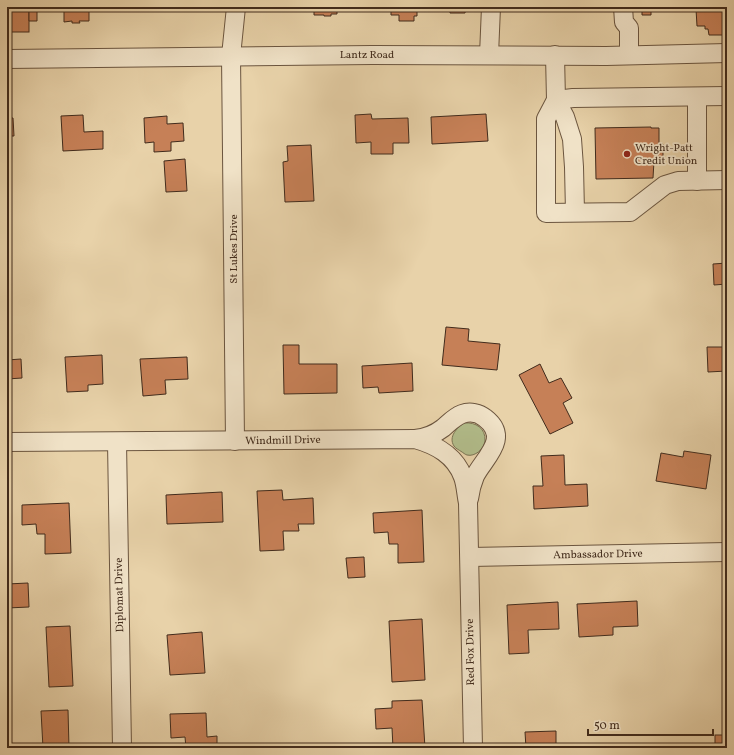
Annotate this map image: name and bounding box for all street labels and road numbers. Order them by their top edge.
street label: Lantz Road [340,48,394,63]
street label: St Lukes Drive [227,214,242,284]
street label: Windmill Drive [245,433,321,449]
street label: Ambassador Drive [553,547,643,563]
street label: Diplomat Drive [112,558,128,632]
street label: Red Fox Drive [463,618,479,686]

